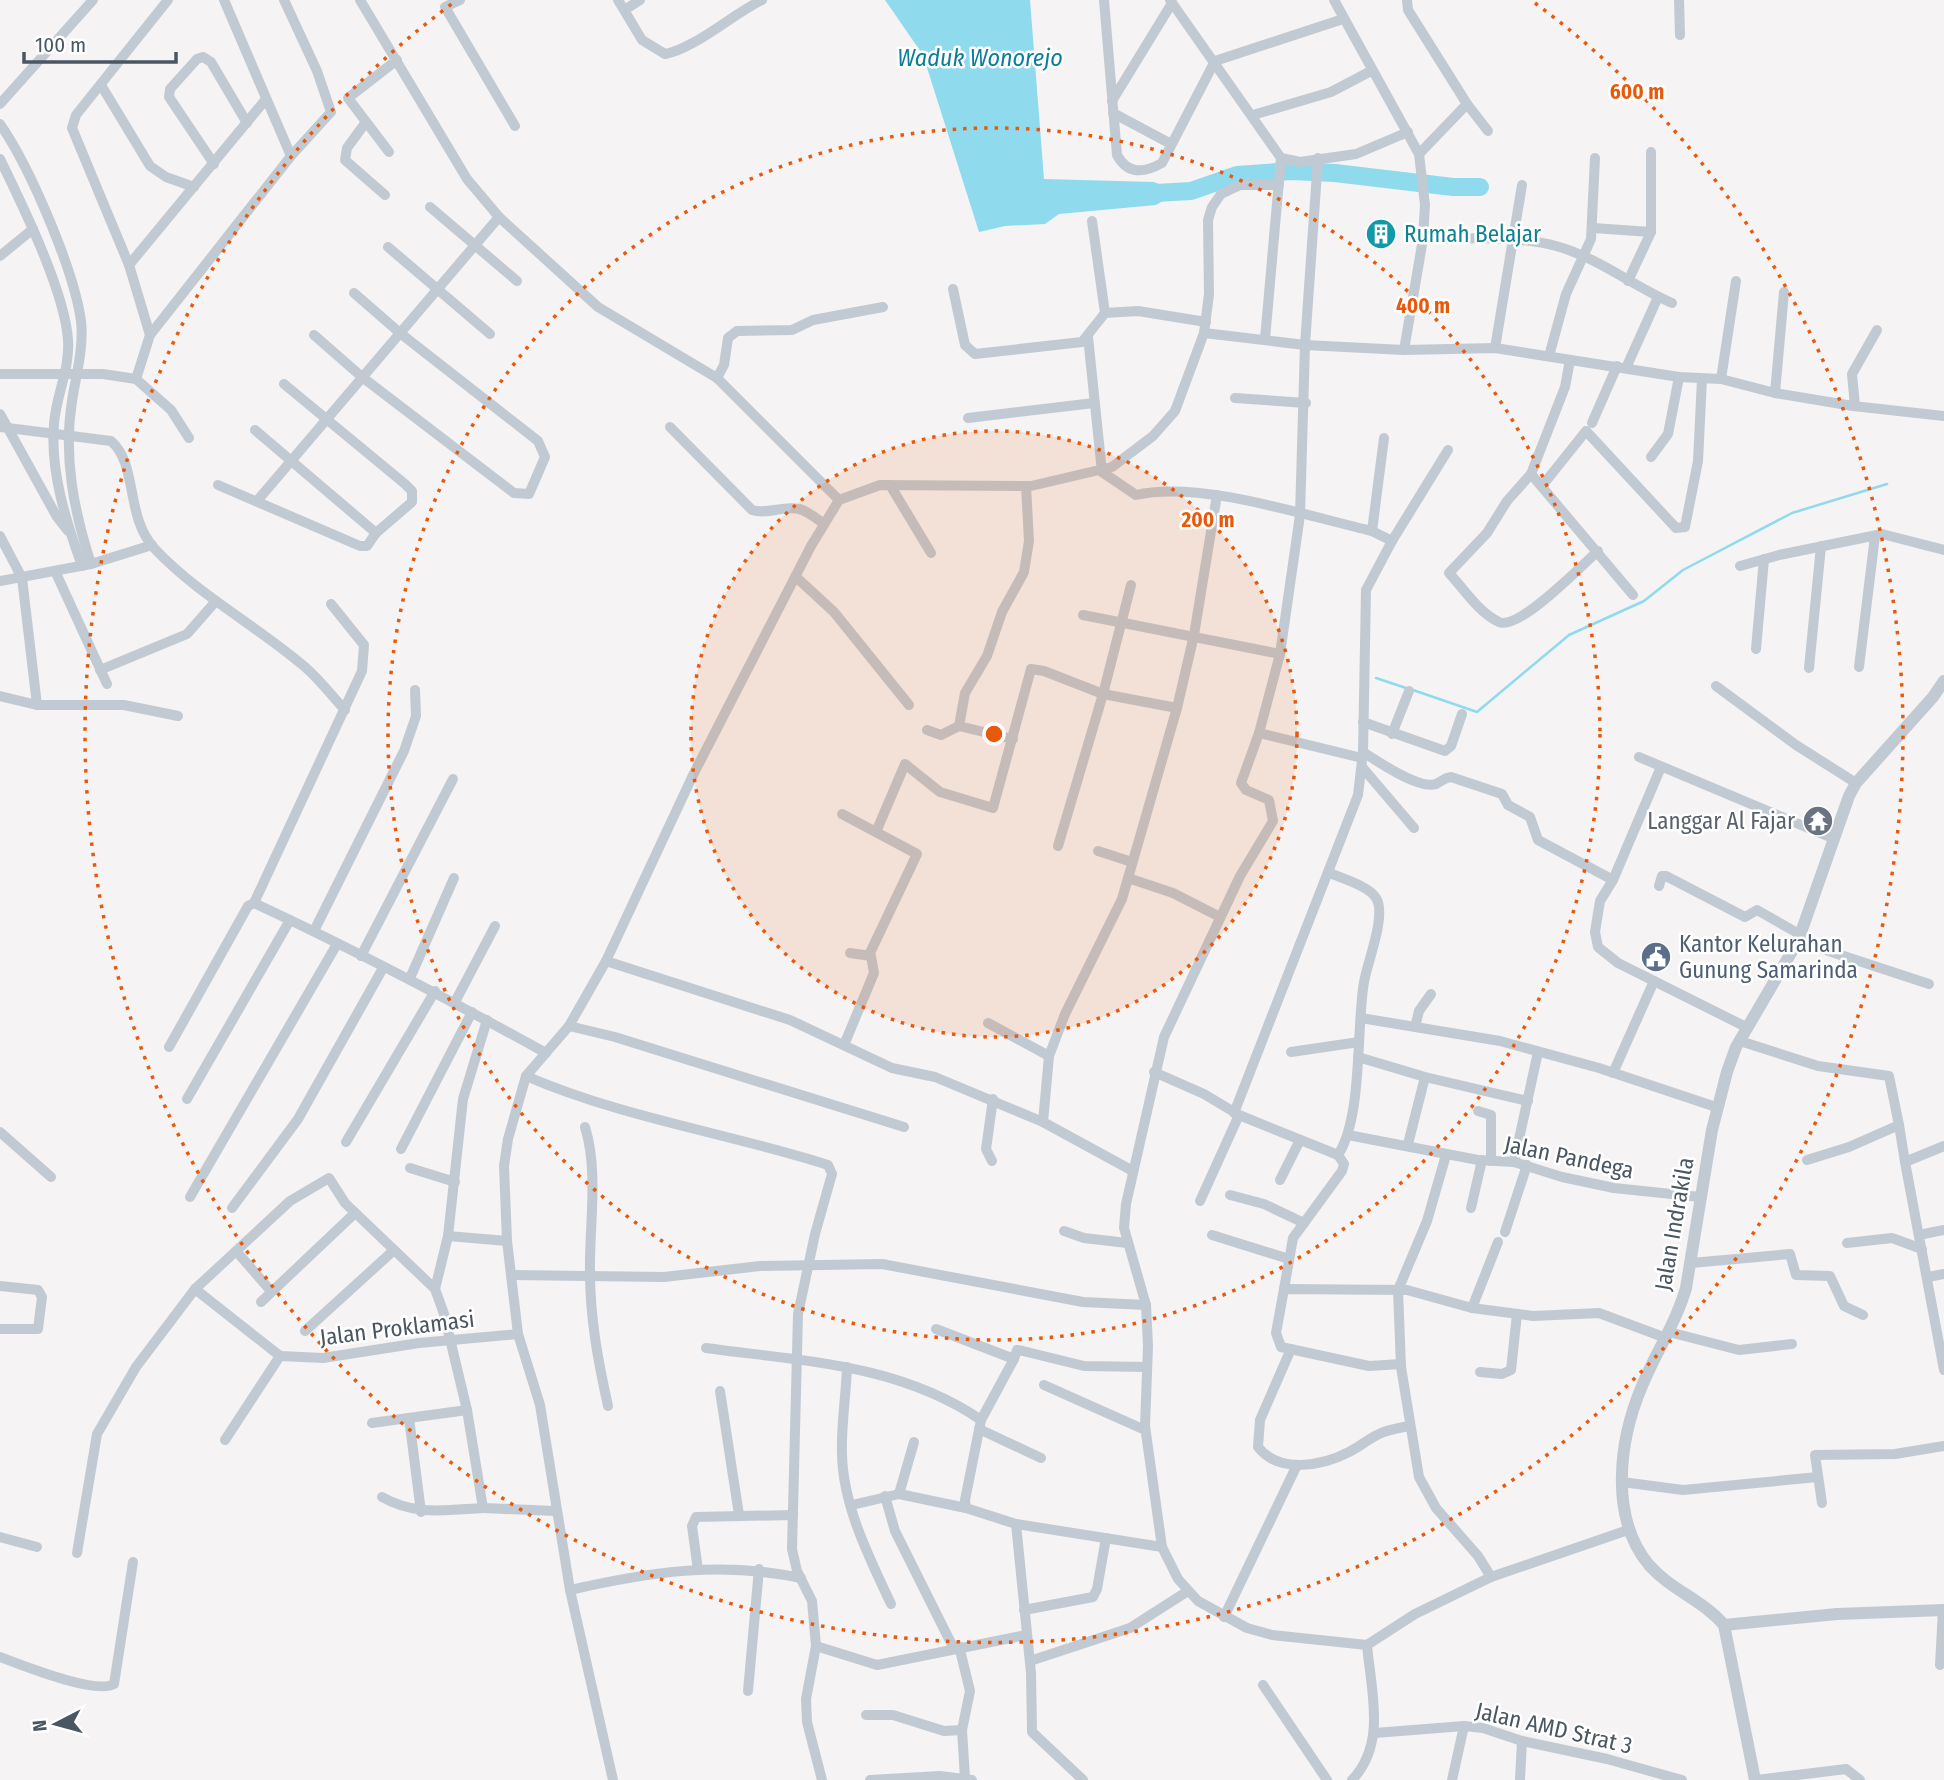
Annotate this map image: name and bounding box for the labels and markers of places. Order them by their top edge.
building icon: Rumah Belajar [1364,217,1398,251]
place label: Rumah Belajar [1404,220,1541,248]
centre of rings [982,722,1006,746]
temple icon: Langgar Al Fajar [1801,804,1835,838]
place label: Langgar Al Fajar [1647,807,1795,835]
place label: Kantor Kelurahan Gunung Samarinda [1679,930,1858,984]
public building icon: Kantor Kelurahan Gunung Samarinda [1639,940,1673,974]

